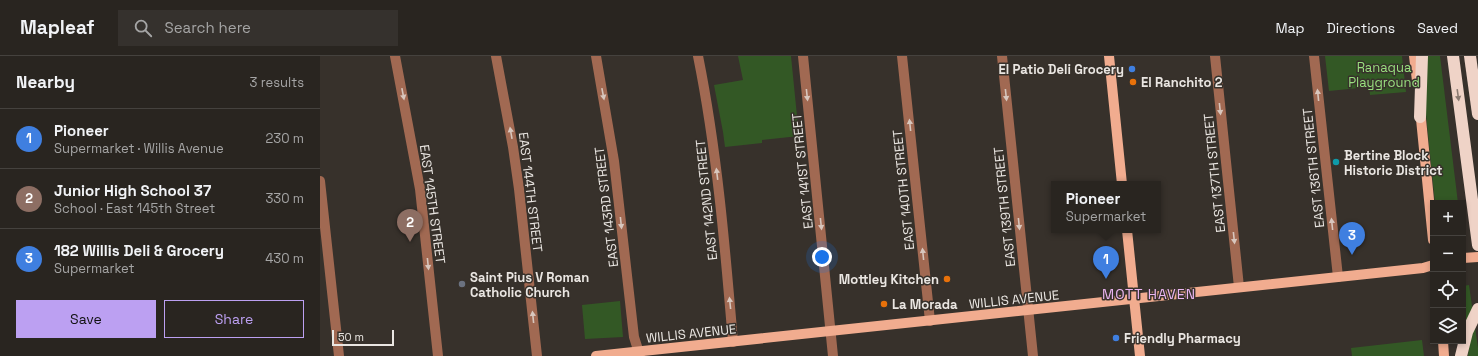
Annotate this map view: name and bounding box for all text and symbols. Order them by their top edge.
search box [118,10,398,46]
text: Mapleaf [20,15,94,40]
icon: search [132,17,154,39]
text: Search here [164,18,251,37]
text: Map [1275,19,1305,37]
text: Directions [1327,19,1395,37]
text: Saved [1417,19,1458,37]
park label: Ranaqua Playground [1348,59,1420,91]
place label: El Patio Deli Grocery [998,61,1124,78]
marker: El Patio Deli Grocery [1127,64,1137,74]
text: Nearby [16,71,75,93]
text: 3 results [250,74,304,91]
place label: El Ranchito 2 [1141,74,1223,91]
marker: El Ranchito 2 [1128,77,1138,87]
one-way arrow [400,88,406,100]
one-way arrow [600,88,606,100]
one-way arrow [804,89,811,101]
one-way arrow [1002,89,1009,101]
one-way arrow [1315,89,1321,101]
one-way arrow [1455,89,1461,101]
one-way arrow [1217,103,1224,115]
street label: EAST 136TH STREET [1299,107,1328,229]
street label: EAST 141ST STREET [788,112,817,230]
street label: EAST 137TH STREET [1200,112,1229,233]
one-way arrow [906,119,913,131]
text: Pioneer [54,121,109,140]
one-way arrow [507,127,513,139]
street label: EAST 140TH STREET [889,129,918,251]
text: 1 [26,130,32,147]
text: 230 m [266,130,304,147]
street label: EAST 144TH STREET [515,131,546,253]
street label: EAST 142ND STREET [692,138,721,261]
text: Supermarket · Willis Avenue [54,140,224,157]
street label: EAST 145TH STREET [416,143,449,265]
street label: EAST 143RD STREET [591,146,622,268]
street label: EAST 139TH STREET [990,146,1019,268]
place label: Bertine Block Historic District [1344,147,1443,179]
marker: Bertine Block Historic District [1331,157,1341,167]
one-way arrow [714,167,720,180]
text: Junior High School 37 [54,181,211,200]
popup [1051,181,1161,233]
text: Pioneer [1066,189,1120,208]
text: 2 [25,190,33,207]
text: 330 m [265,190,304,207]
text: School · East 145th Street [54,200,215,217]
map controls [1430,200,1466,344]
button: + [1430,200,1466,236]
text: Supermarket [1066,208,1146,225]
pin: 2 [397,209,423,242]
one-way arrow [618,217,625,229]
one-way arrow [817,218,824,230]
one-way arrow [1016,218,1023,230]
one-way arrow [1329,218,1335,230]
pin: 3 [1339,222,1365,255]
one-way arrow [1230,232,1237,244]
button: − [1430,236,1466,272]
text: 182 Willis Deli & Grocery [54,241,224,260]
pin: 1 [1093,246,1119,279]
your location [812,247,832,267]
one-way arrow [920,248,927,260]
text: 3 [25,250,33,267]
text: 430 m [265,250,304,267]
one-way arrow [425,258,431,270]
text: Supermarket [54,260,135,277]
place label: Saint Pius V Roman Catholic Church [470,269,589,301]
place label: Mottley Kitchen [839,271,939,288]
button: locate [1430,272,1466,308]
marker: Mottley Kitchen [942,274,952,284]
marker: Saint Pius V Roman Catholic Church [457,279,467,289]
district label: MOTT HAVEN [1102,285,1196,303]
street label: WILLIS AVENUE [968,286,1060,313]
place label: La Morada [892,296,958,313]
one-way arrow [726,297,733,309]
marker: La Morada [879,299,889,309]
button: Save [16,300,156,338]
button: Share [164,300,304,338]
button: layers [1430,308,1466,344]
one-way arrow [530,311,536,323]
street label: WILLIS AVENUE [645,320,737,347]
scale bar [332,328,394,347]
text: 50 m [338,330,364,344]
place label: Friendly Pharmacy [1124,330,1241,347]
marker: Friendly Pharmacy [1111,333,1121,343]

